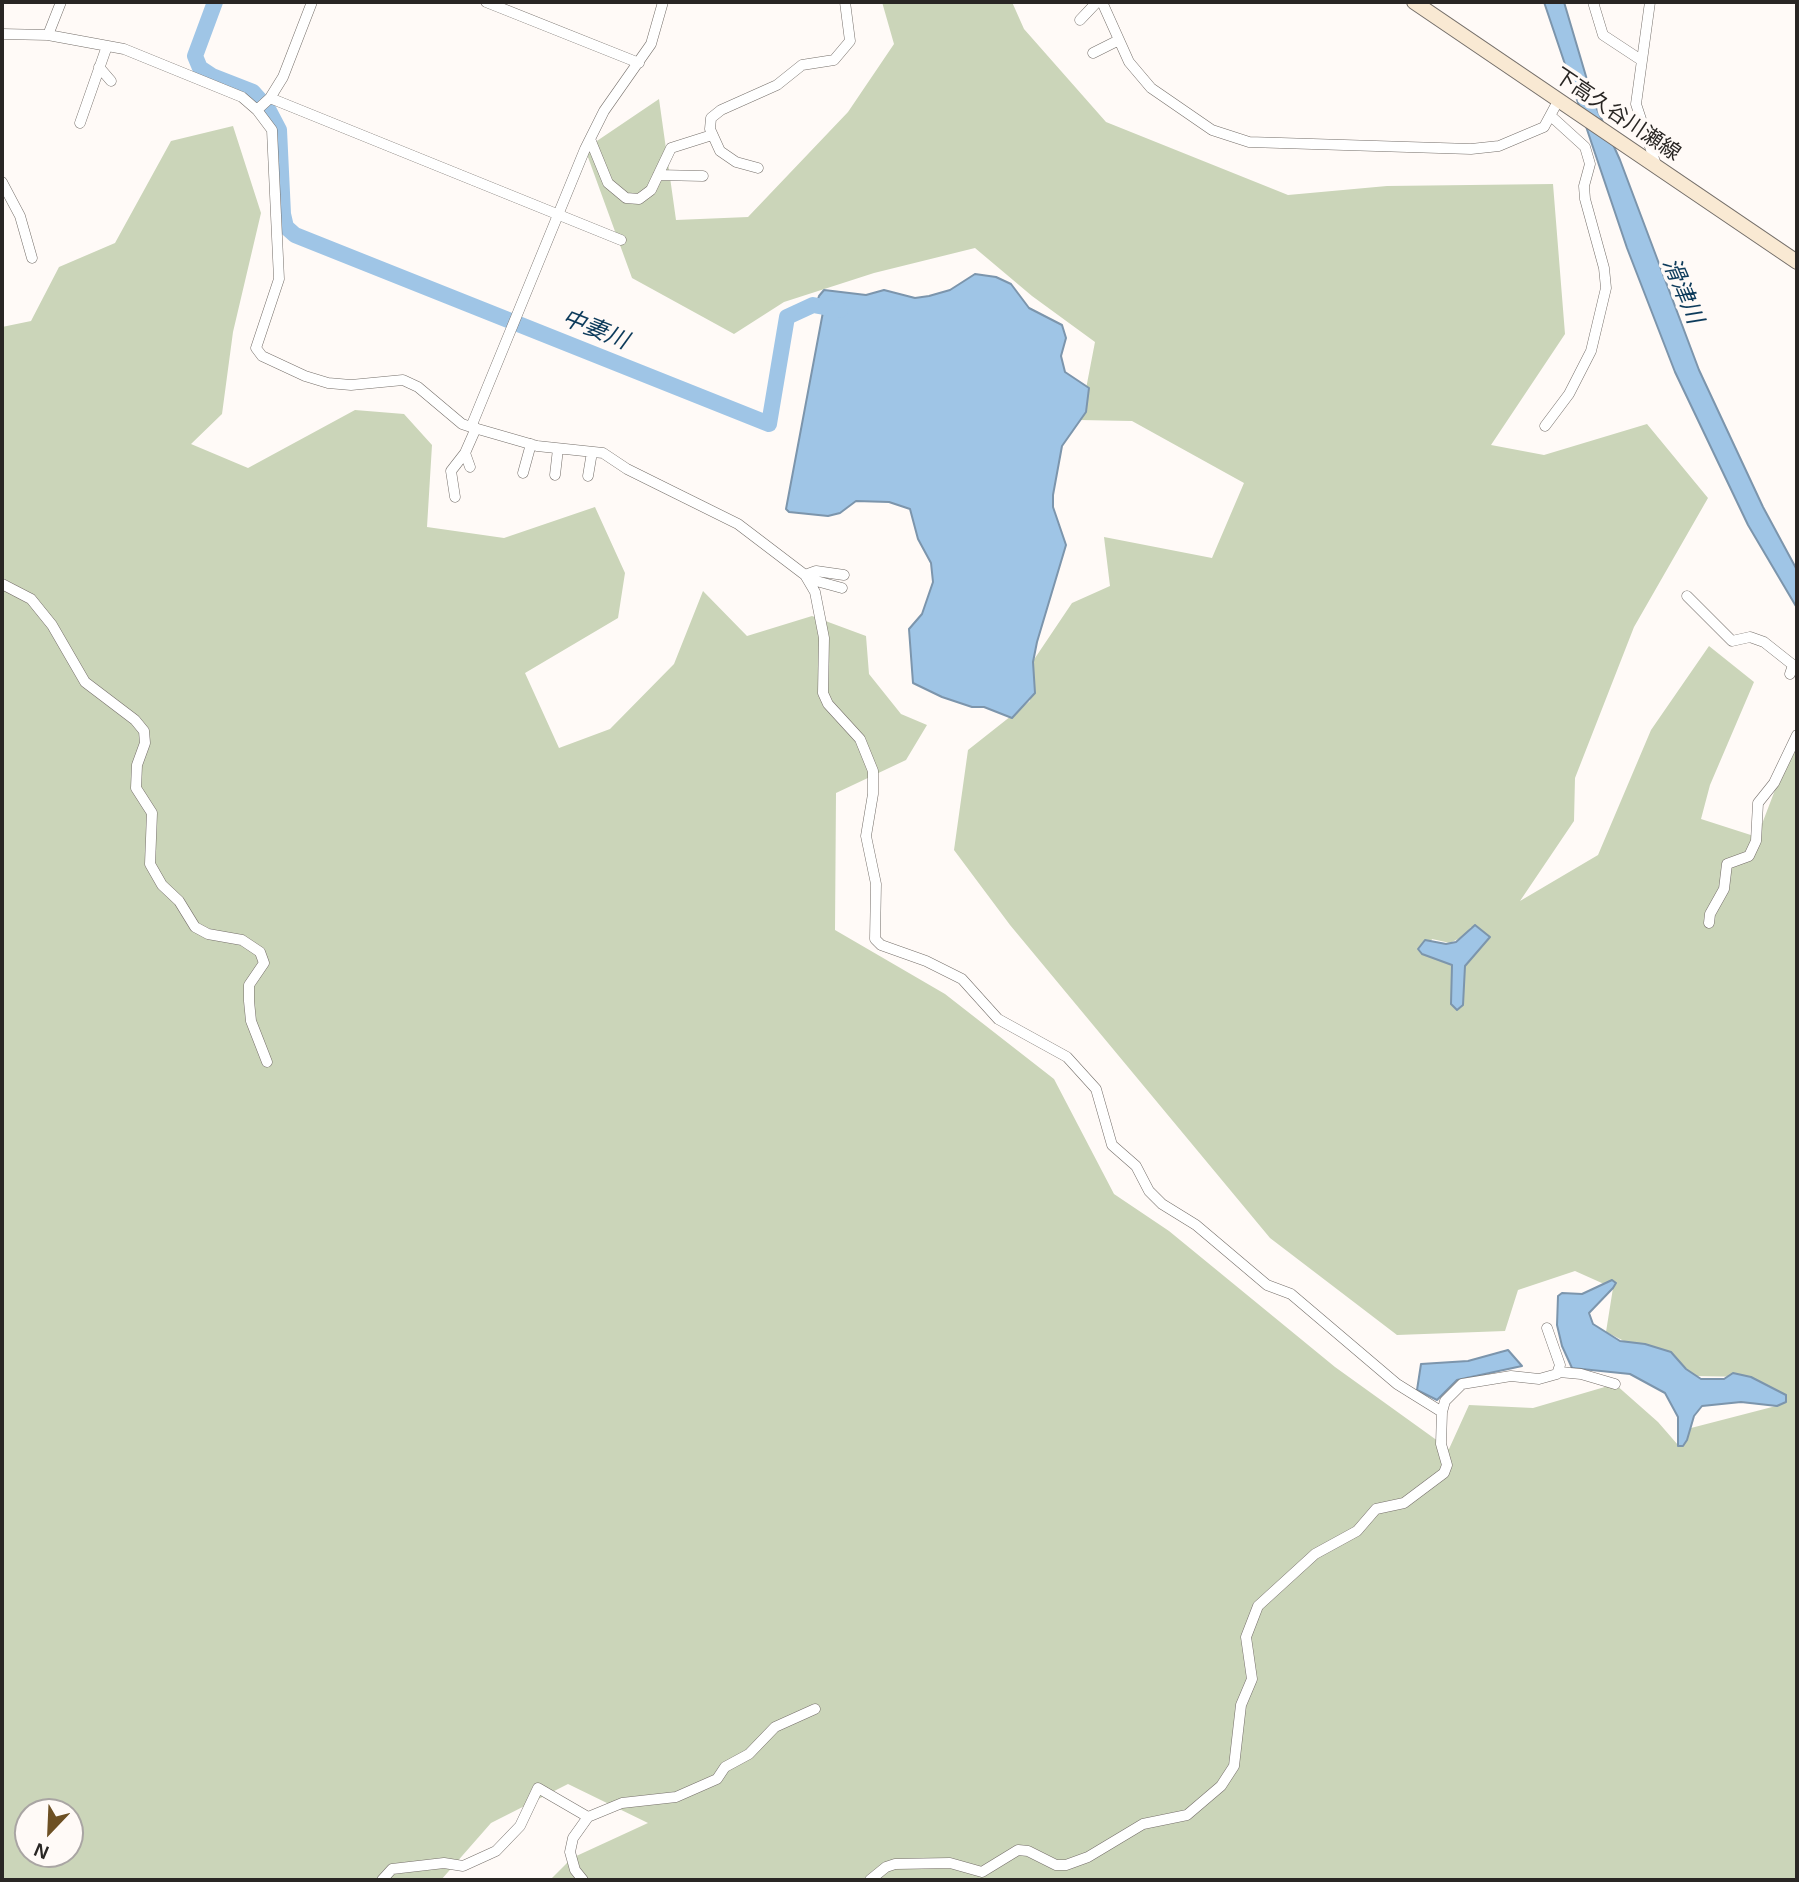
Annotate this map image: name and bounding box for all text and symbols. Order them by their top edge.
street label: 下高久谷川瀬線 [1549,63,1685,167]
water label: 滑津川 [1656,254,1708,328]
water label: 中妻川 [558,304,632,356]
north arrow [14,1798,84,1868]
text: N [31,1839,52,1863]

